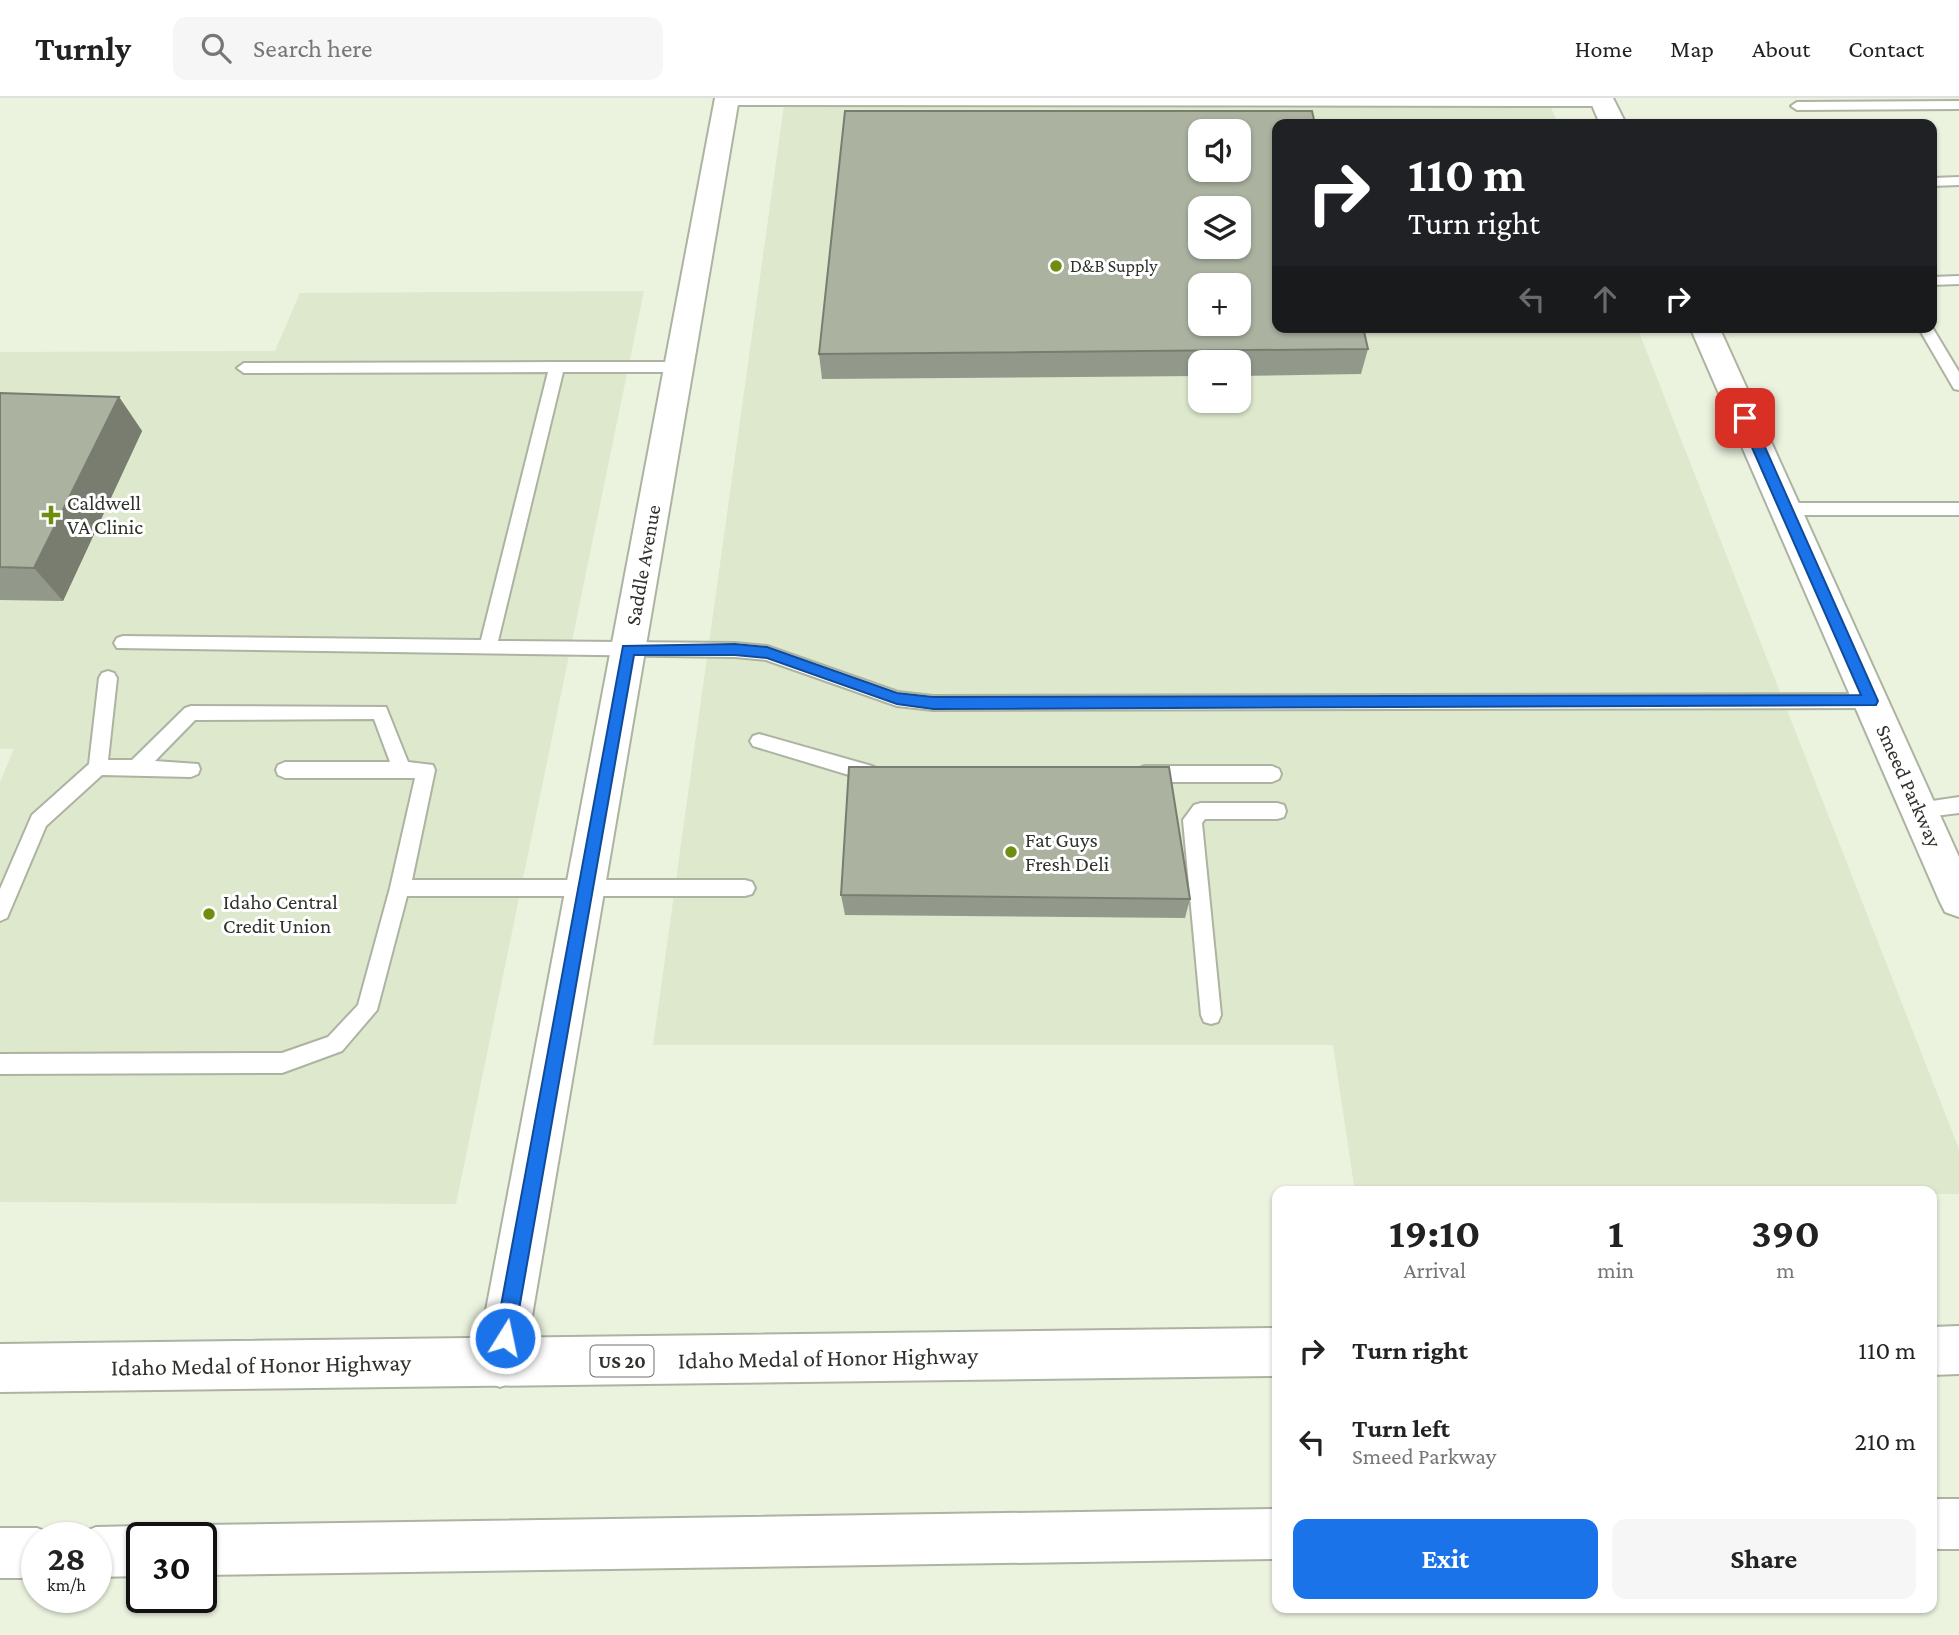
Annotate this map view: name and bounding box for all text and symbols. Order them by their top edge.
search box [173,17,663,80]
icon: search [197,29,235,67]
text: Turnly [35,30,131,67]
text: Search here [253,34,372,63]
text: Home [1575,35,1632,62]
text: Map [1670,35,1714,62]
text: About [1752,35,1810,62]
text: Contact [1848,35,1924,62]
map controls [1188,119,1251,413]
button: sound [1188,119,1251,182]
icon: right [1293,147,1384,238]
text: 110 m [1408,147,1525,202]
button: layers [1188,196,1251,259]
text: Turn right [1408,205,1540,241]
place label: D&B Supply [1070,256,1158,276]
marker: D&B Supply [1048,258,1064,274]
button: + [1188,273,1251,336]
icon: left [1513,280,1551,318]
icon: ahead [1586,280,1624,318]
icon: right [1659,280,1697,318]
button: − [1188,350,1251,413]
pin [1715,388,1775,448]
icon: arrive [1726,399,1764,437]
place label: Caldwell VA Clinic [67,491,143,539]
street label: Saddle Avenue [621,503,665,627]
marker: Caldwell VA Clinic [41,505,61,525]
street label: Smeed Parkway [1871,721,1947,851]
place label: Fat Guys Fresh Deli [1025,828,1110,876]
marker: Fat Guys Fresh Deli [1003,844,1019,860]
place label: Idaho Central Credit Union [223,890,338,938]
marker: Idaho Central Credit Union [201,906,217,922]
text: 19:10 [1389,1209,1480,1256]
text: 1 [1608,1209,1624,1256]
text: 390 [1751,1209,1820,1256]
text: Arrival [1403,1257,1466,1283]
text: min [1597,1257,1634,1283]
text: m [1776,1257,1795,1283]
position arrow [468,1301,542,1375]
icon: right [1293,1332,1331,1370]
text: Turn right [1352,1336,1468,1365]
text: 110 m [1858,1336,1916,1365]
street label: Idaho Medal of Honor Highway [678,1341,979,1374]
road number: US 20 [590,1345,654,1376]
street label: Idaho Medal of Honor Highway [111,1348,412,1381]
text: Turn left [1352,1414,1450,1443]
icon: left [1293,1423,1331,1461]
text: 210 m [1855,1427,1916,1456]
text: Smeed Parkway [1352,1443,1496,1469]
button: Exit [1293,1519,1598,1599]
button: Share [1612,1519,1916,1599]
speed limit sign: 30 [126,1522,217,1613]
text: 28 [47,1539,86,1578]
text: km/h [47,1575,86,1595]

